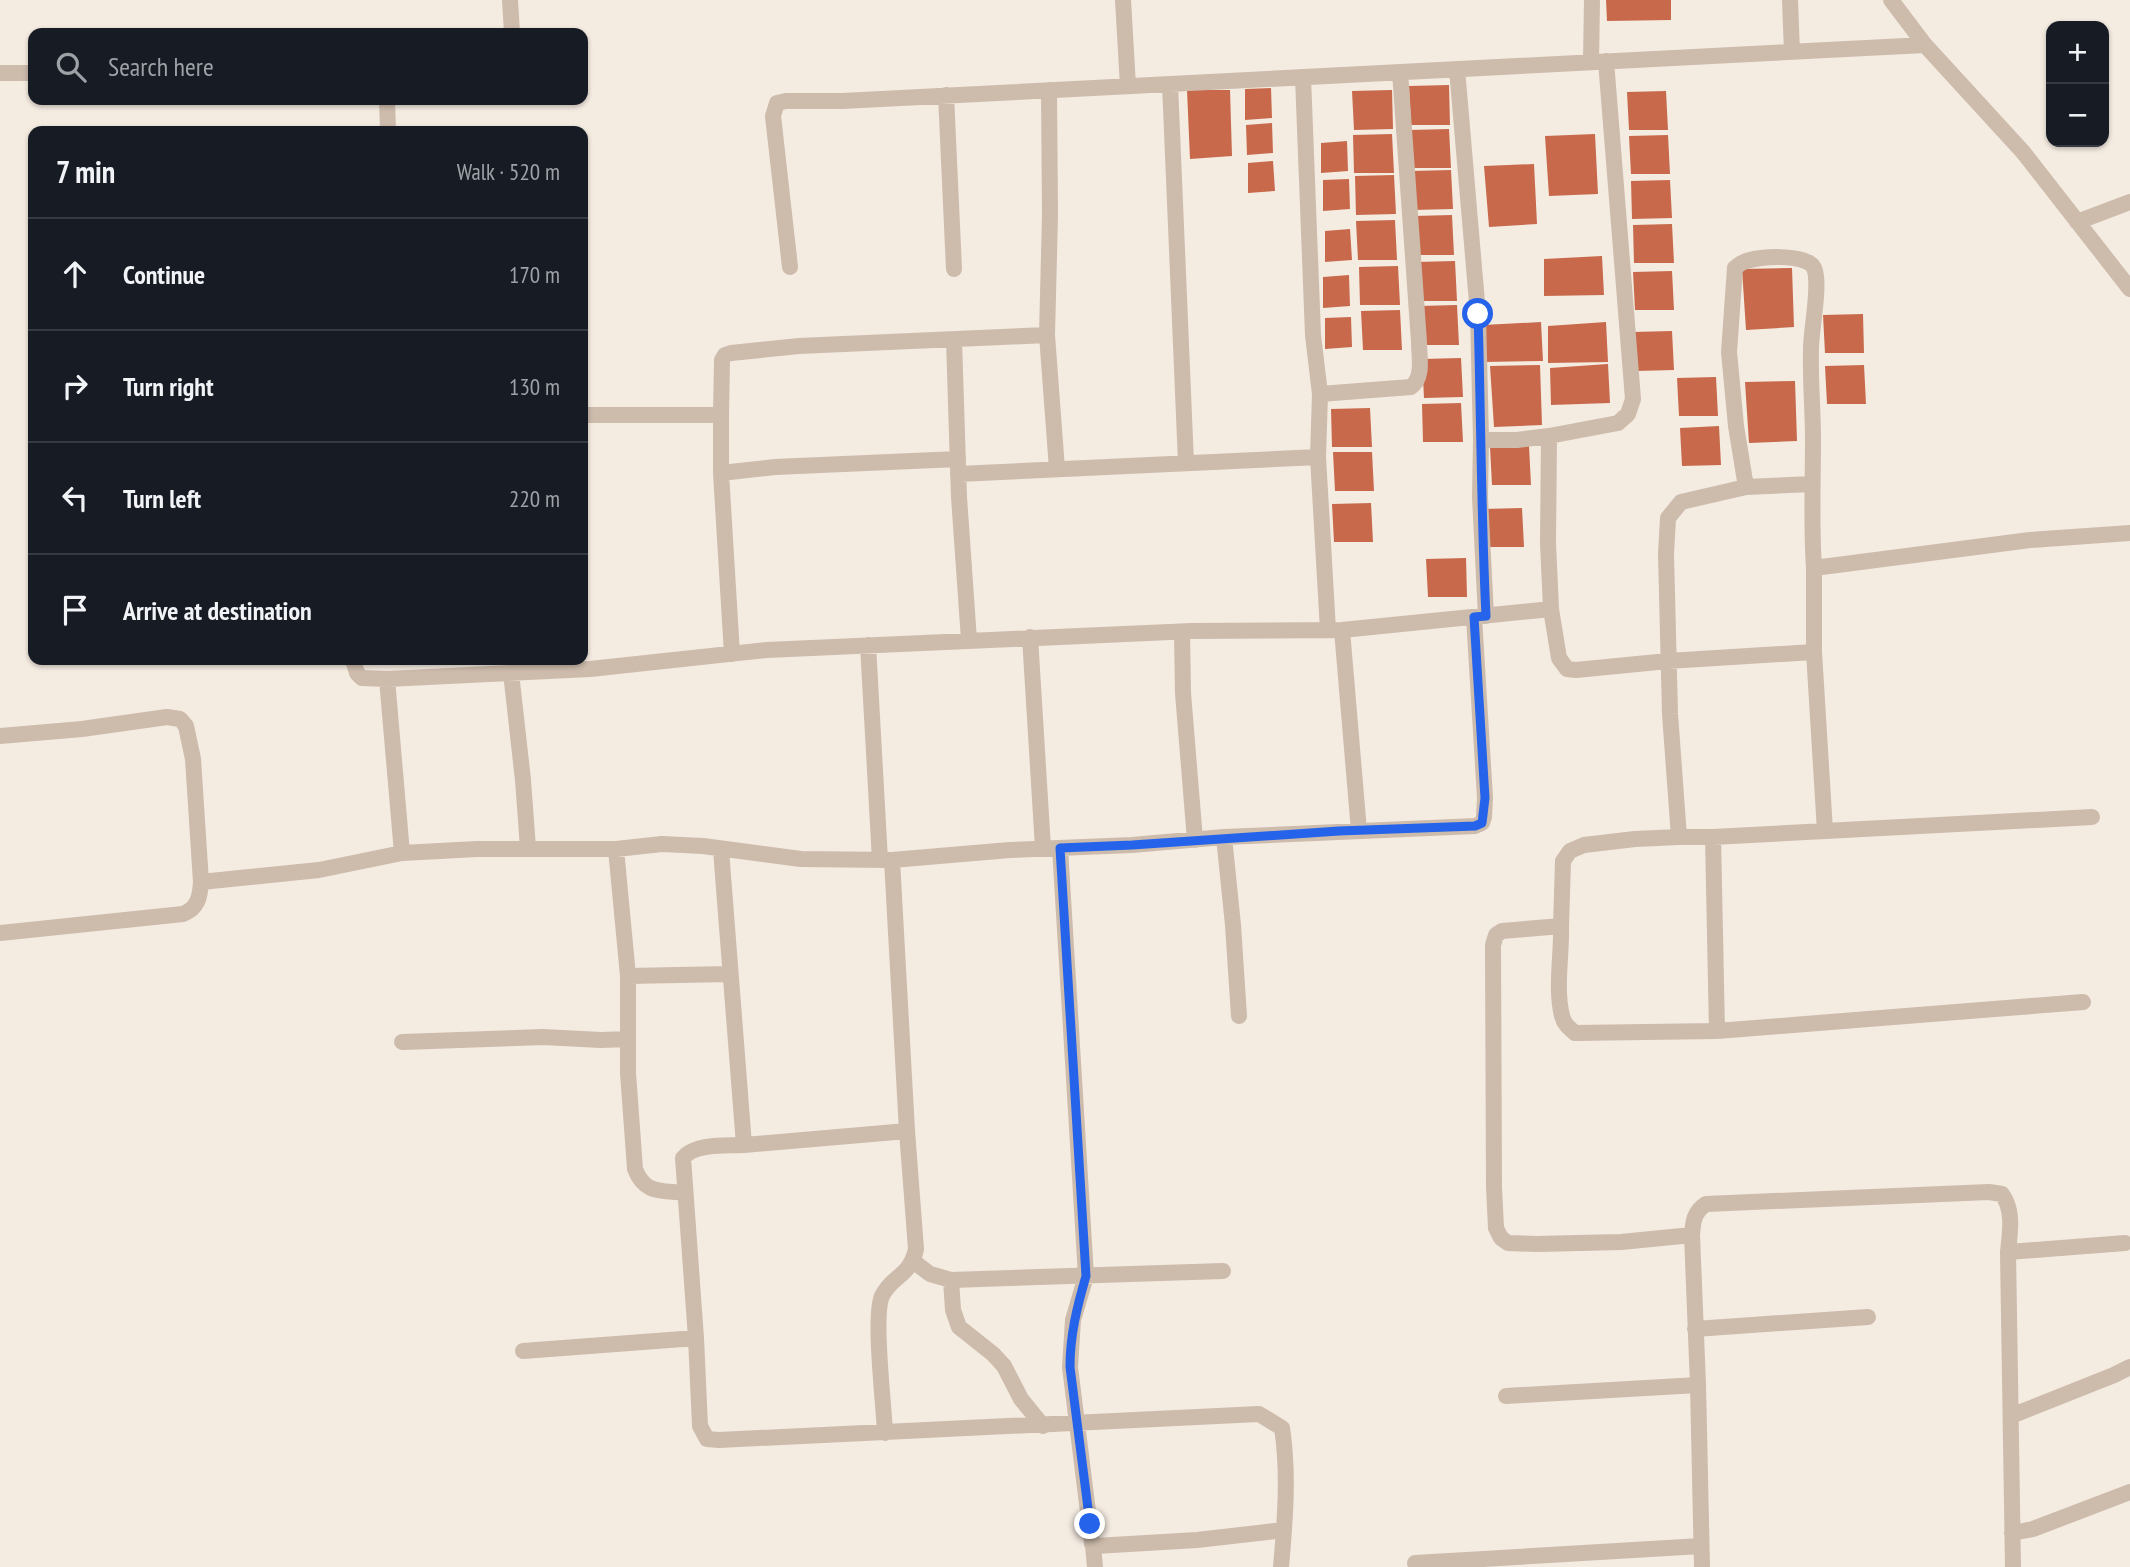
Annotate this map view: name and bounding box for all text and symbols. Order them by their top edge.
map controls [2046,21,2109,147]
button: + [2046,21,2109,84]
search box [28,28,588,105]
icon: search [52,48,90,86]
text: Search here [108,50,214,83]
button: − [2046,84,2109,147]
text: 7 min [56,152,115,191]
text: Walk · 520 m [457,157,560,186]
icon: ahead [56,255,94,293]
text: Continue [123,258,205,291]
text: 170 m [509,260,560,289]
route start [1462,298,1493,329]
icon: right [56,367,94,405]
text: Turn right [123,370,214,403]
text: 130 m [509,372,560,401]
icon: left [56,479,94,517]
text: Turn left [123,482,201,515]
text: 220 m [509,484,560,513]
icon: arrive [56,591,94,629]
text: Arrive at destination [123,594,312,627]
route end [1074,1508,1105,1539]

